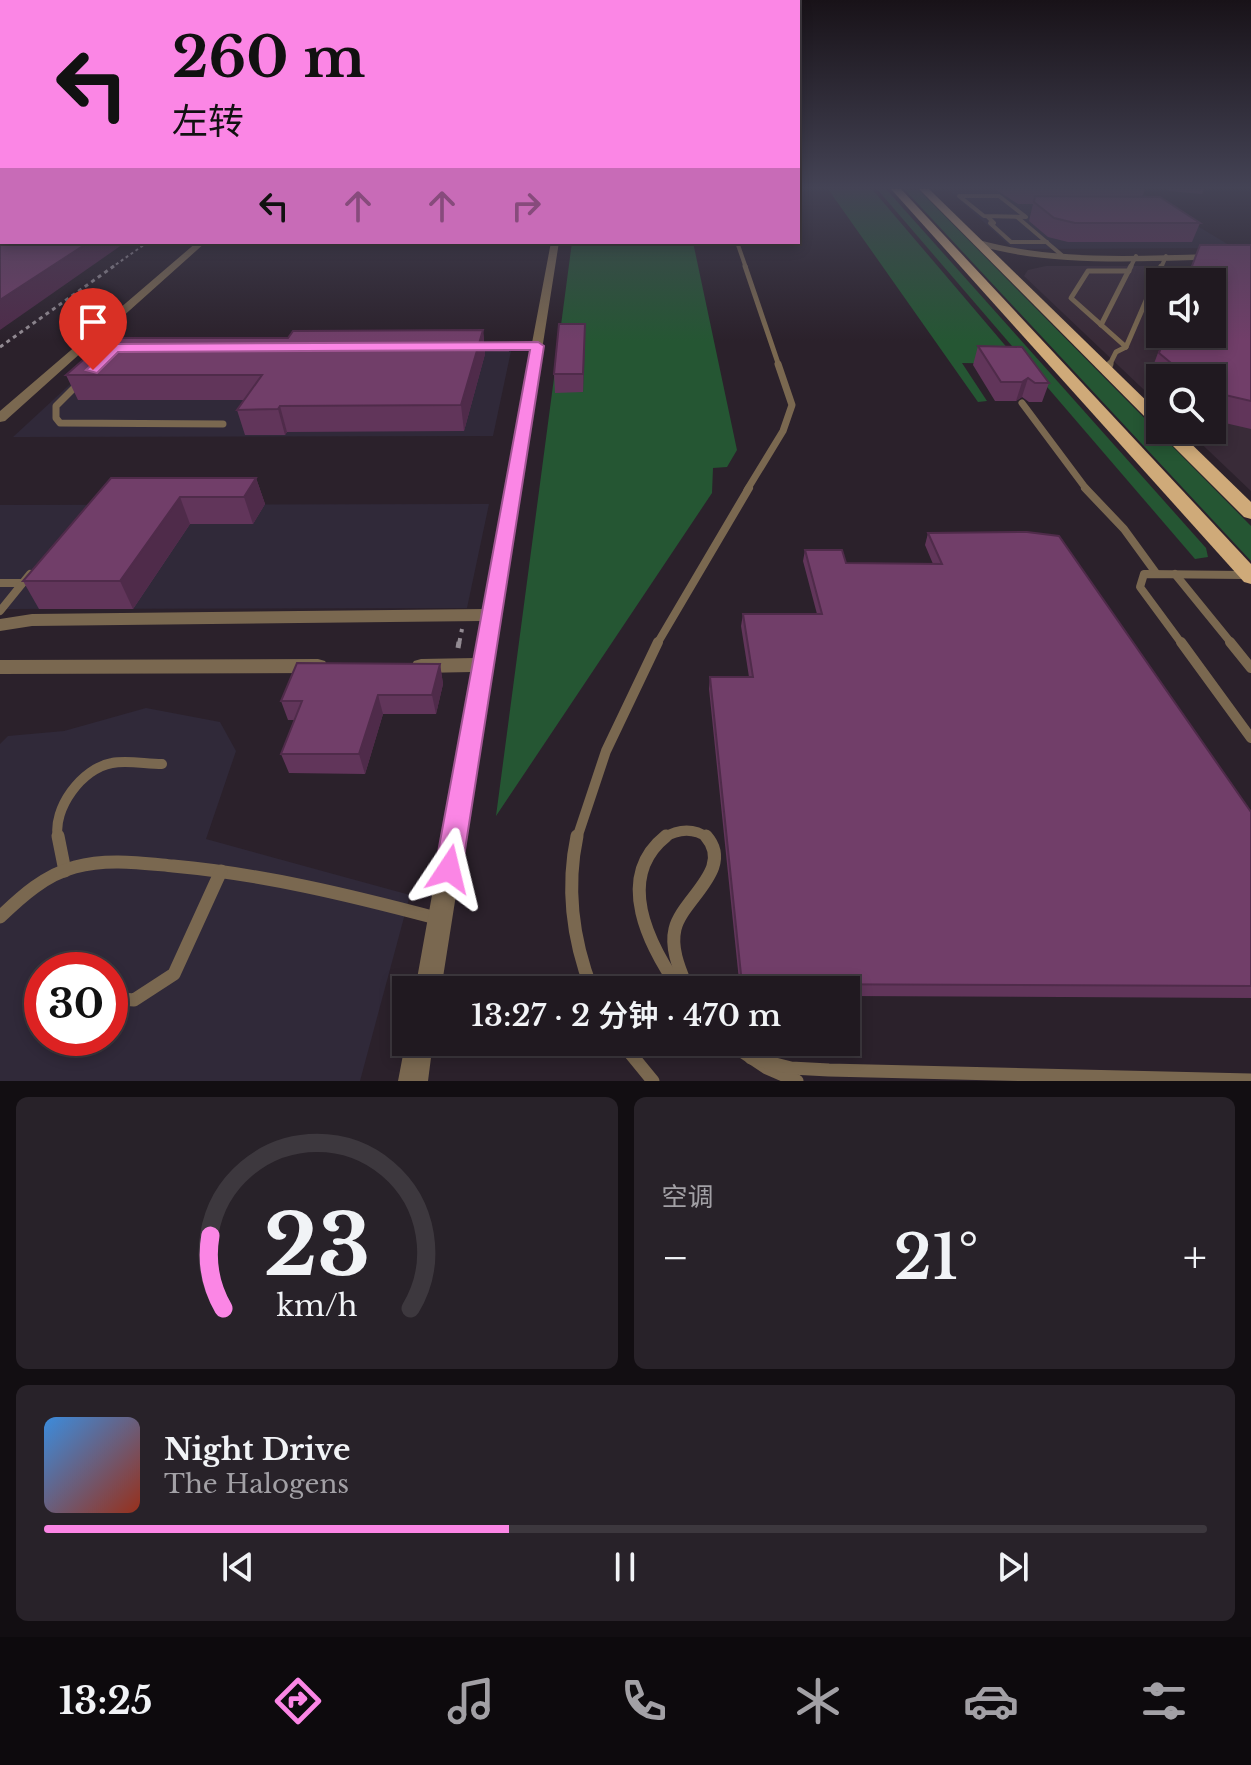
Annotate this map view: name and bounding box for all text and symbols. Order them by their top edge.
text: 260 m [172,23,365,92]
icon: left [40,32,144,136]
text: 左转 [172,99,244,144]
icon: left [252,184,296,228]
icon: ahead [336,184,380,228]
icon: ahead [420,184,464,228]
icon: right [504,184,548,228]
map controls [1146,268,1226,444]
button: sound [1146,268,1226,348]
pin [59,288,127,370]
icon: arrive [71,300,115,344]
button: search [1146,364,1226,444]
position arrow [407,827,491,911]
speed limit sign: 30 [24,952,128,1056]
text: 13:27 · 2 分钟 · 470 m [471,997,781,1034]
text: 空调 [662,1181,714,1213]
text: 23 [263,1194,370,1297]
text: 21° [894,1221,979,1295]
text: − [662,1230,689,1285]
text: + [1183,1230,1207,1285]
text: km/h [276,1288,357,1324]
text: Night Drive [164,1431,350,1468]
text: The Halogens [164,1468,349,1500]
icon: previous [216,1545,260,1589]
icon: pause [603,1545,647,1589]
icon: next [991,1545,1035,1589]
icon: directions [270,1673,326,1729]
icon: music [443,1673,499,1729]
icon: phone [616,1673,672,1729]
icon: climate [790,1673,846,1729]
icon: car [963,1673,1019,1729]
icon: filters [1136,1673,1192,1729]
text: 13:25 [59,1679,152,1724]

